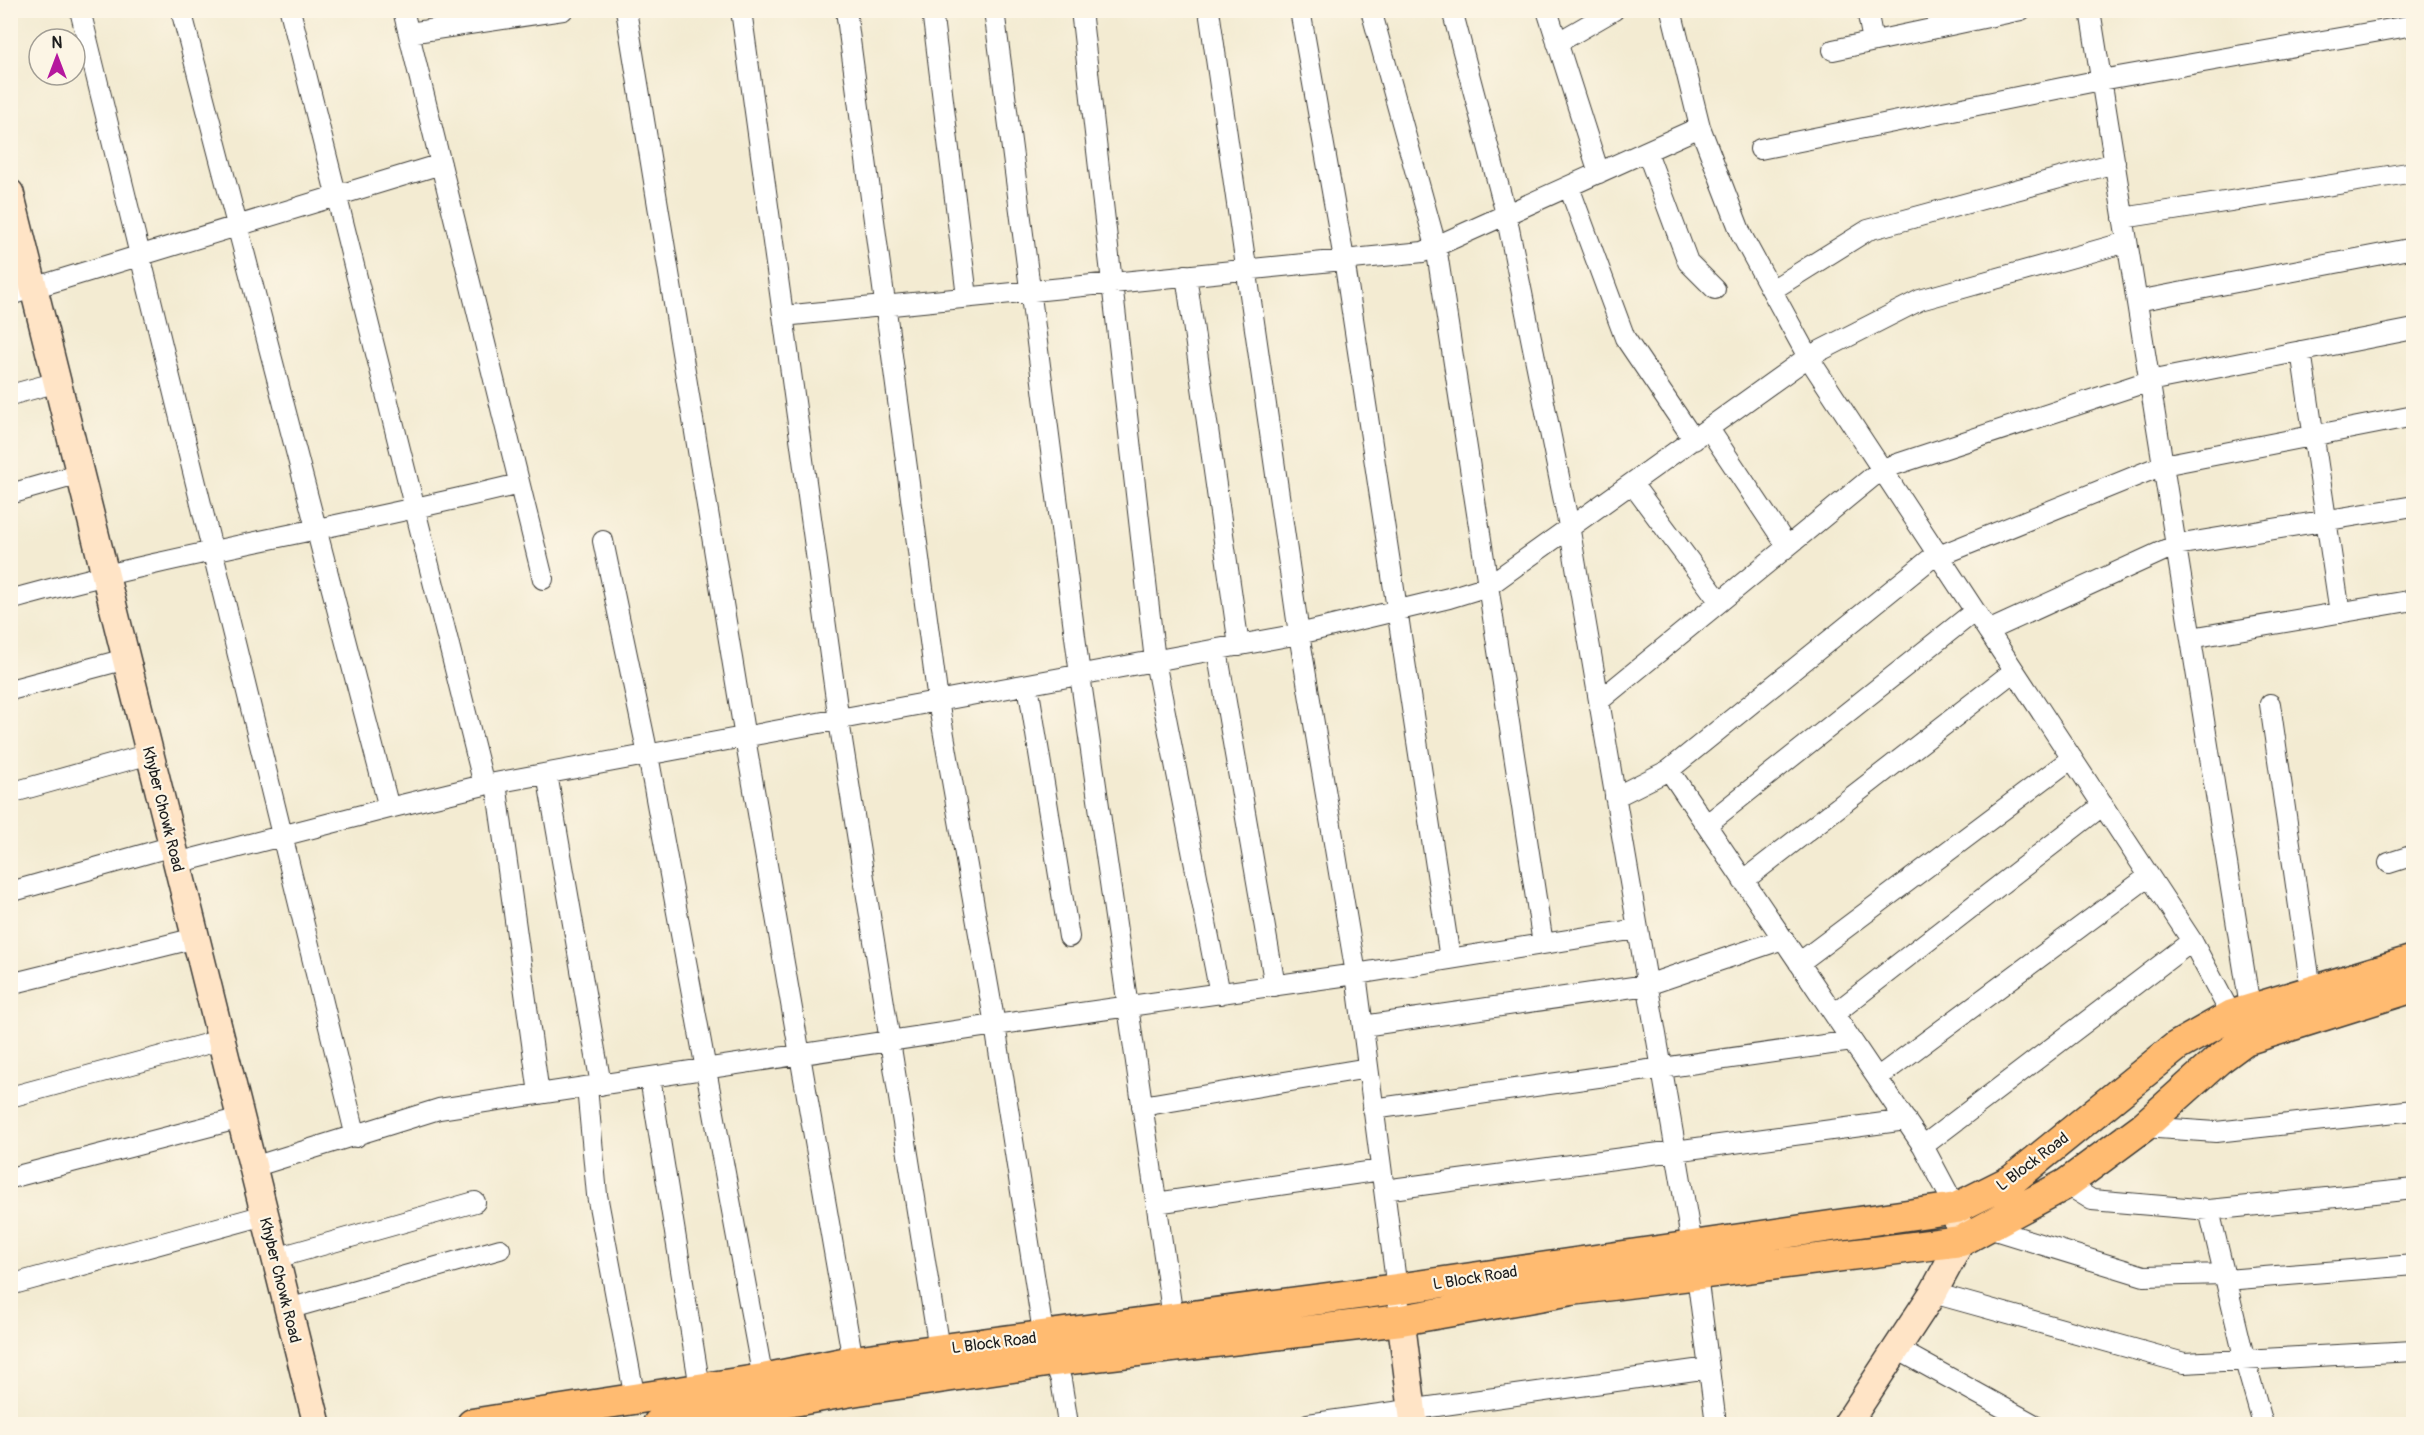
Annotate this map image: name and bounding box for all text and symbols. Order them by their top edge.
north arrow [27,27,87,87]
text: N [52,33,63,53]
street label: Khyber Chowk Road [138,744,188,874]
street label: L Block Road [1992,1128,2073,1195]
street label: Khyber Chowk Road [255,1215,305,1345]
street label: L Block Road [1431,1261,1519,1295]
street label: L Block Road [951,1328,1038,1358]

